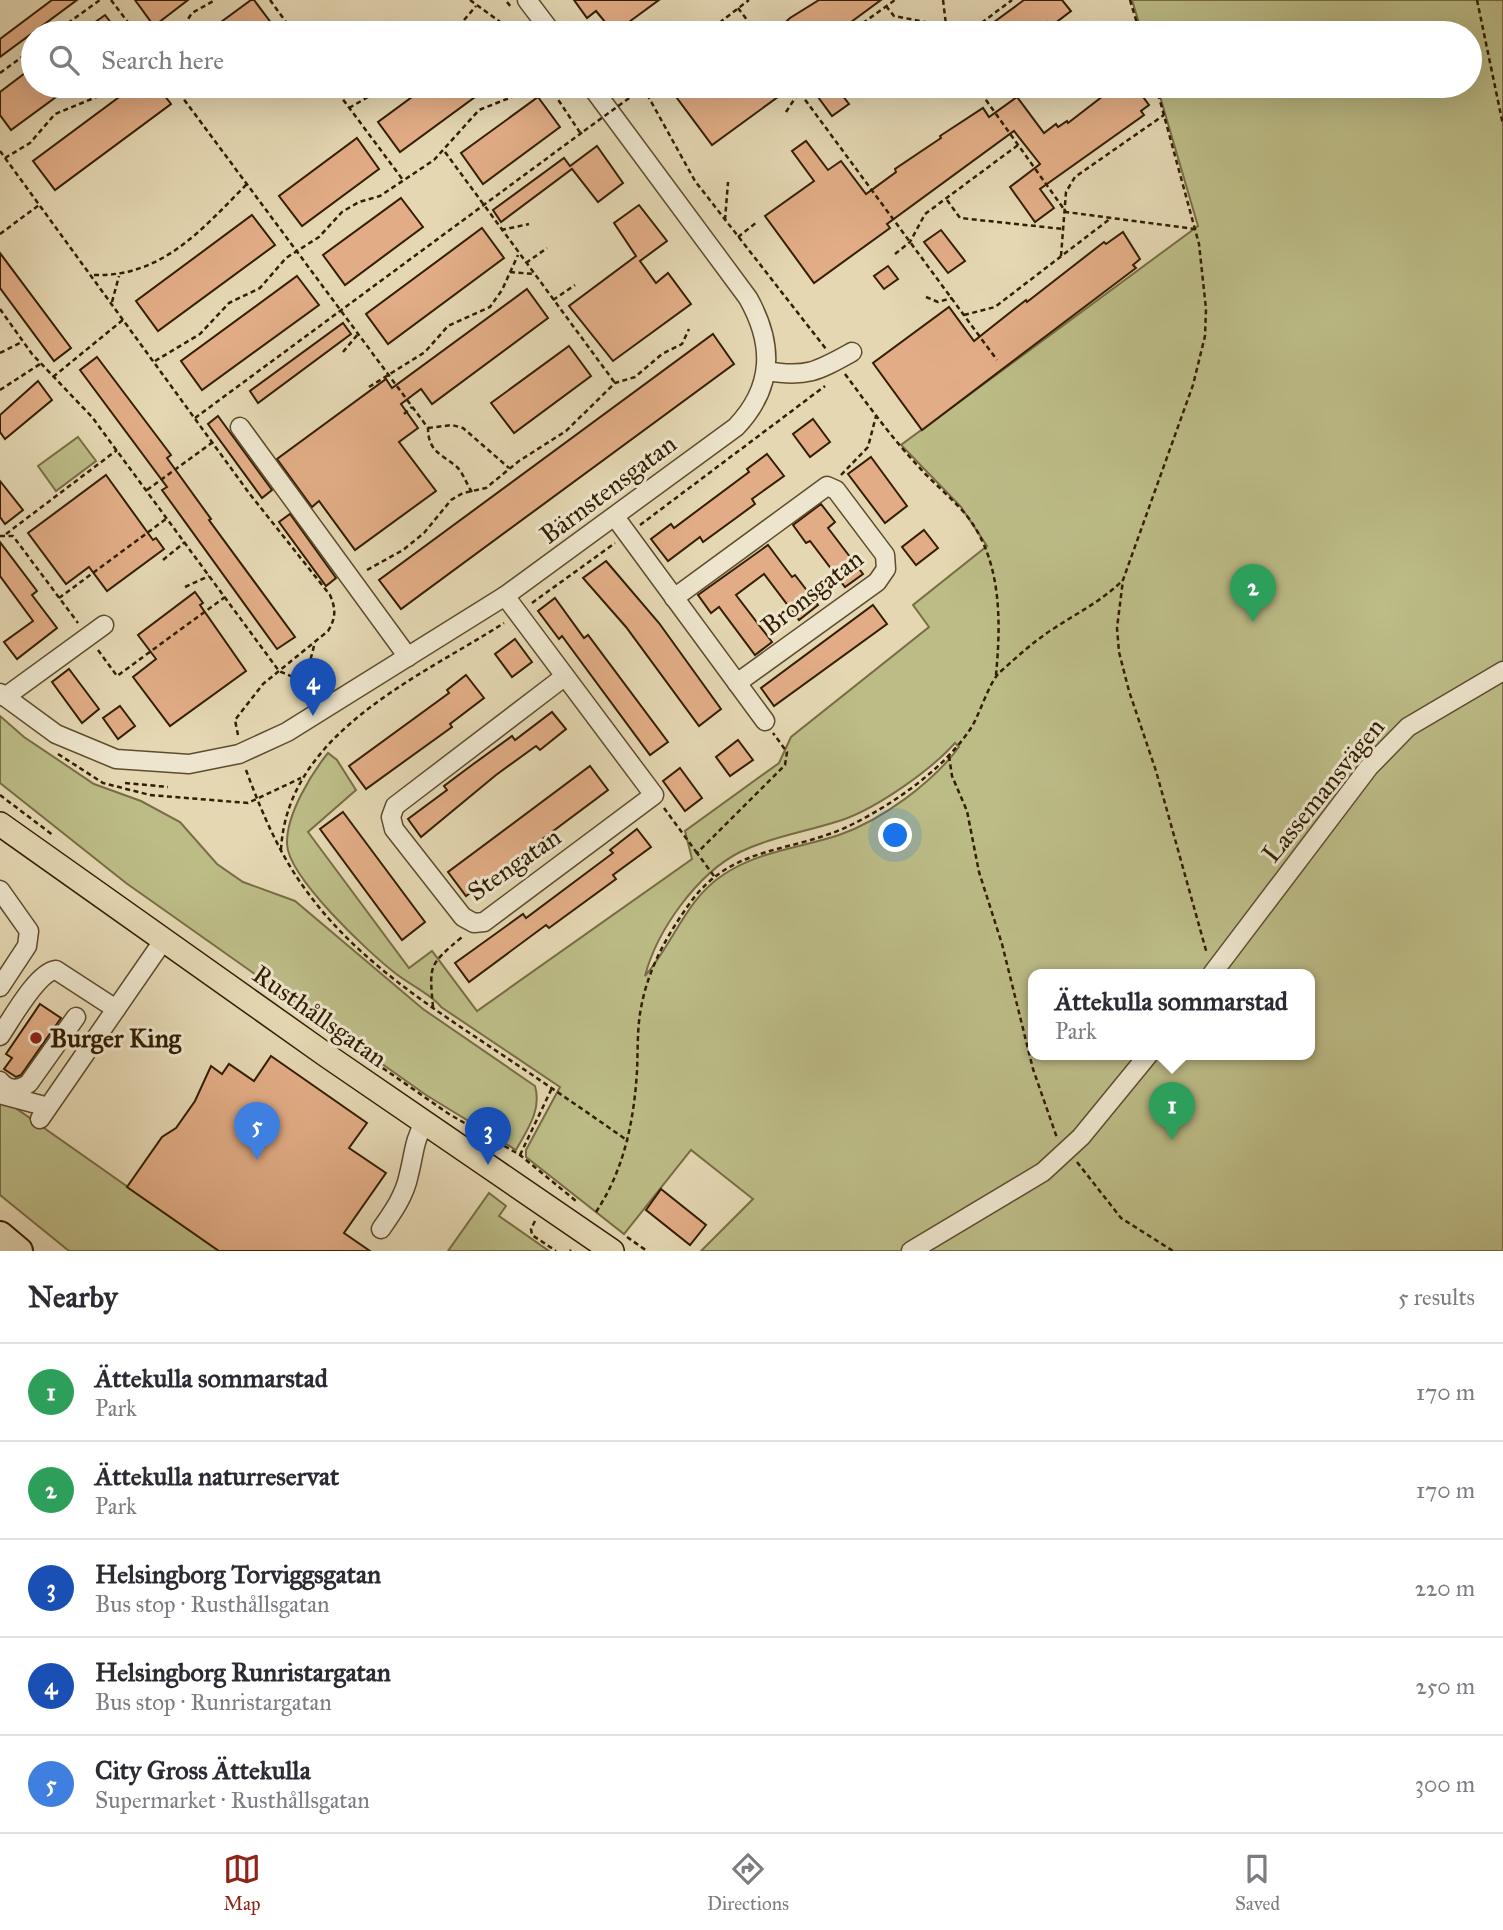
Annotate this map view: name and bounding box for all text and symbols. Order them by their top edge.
search box [21,21,1482,98]
icon: search [45,41,83,79]
text: Search here [101,44,224,76]
street label: Bärnstensgatan [534,427,682,551]
street label: Bronsgatan [755,542,869,642]
pin: 2 [1230,564,1276,622]
pin: 4 [290,658,336,716]
street label: Lassemansvägen [1255,711,1391,869]
your location [878,818,912,852]
street label: Stengatan [461,820,567,908]
street label: Rusthållsgatan [247,958,393,1074]
popup [1028,969,1315,1060]
text: Ättekulla sommarstad [1055,985,1288,1017]
text: Park [1055,1017,1097,1045]
place label: Burger King [50,1022,182,1055]
marker: Burger King [28,1030,44,1046]
pin: 1 [1149,1082,1195,1140]
pin: 5 [234,1102,280,1160]
pin: 3 [465,1107,511,1165]
text: Nearby [28,1279,118,1315]
text: 5 results [1398,1283,1475,1311]
text: Ättekulla sommarstad [95,1362,328,1394]
text: 1 [46,1378,56,1406]
text: 170 m [1416,1378,1475,1406]
text: Park [95,1394,137,1422]
text: Ättekulla naturreservat [95,1460,339,1492]
text: 2 [45,1476,57,1504]
text: 170 m [1416,1476,1475,1504]
text: Park [95,1492,137,1520]
text: Helsingborg Torviggsgatan [95,1558,381,1590]
text: 3 [46,1574,56,1602]
text: 220 m [1415,1574,1475,1602]
text: Bus stop · Rusthållsgatan [95,1590,329,1618]
text: Helsingborg Runristargatan [95,1656,391,1688]
text: 4 [45,1672,57,1700]
text: 250 m [1415,1672,1475,1700]
text: Bus stop · Runristargatan [95,1688,332,1716]
text: City Gross Ättekulla [95,1754,311,1786]
text: 5 [46,1770,56,1798]
text: 300 m [1415,1770,1475,1798]
text: Supermarket · Rusthållsgatan [95,1786,370,1814]
tab: Map [223,1850,261,1915]
tab: Directions [707,1850,789,1915]
tab: Saved [1235,1850,1280,1915]

